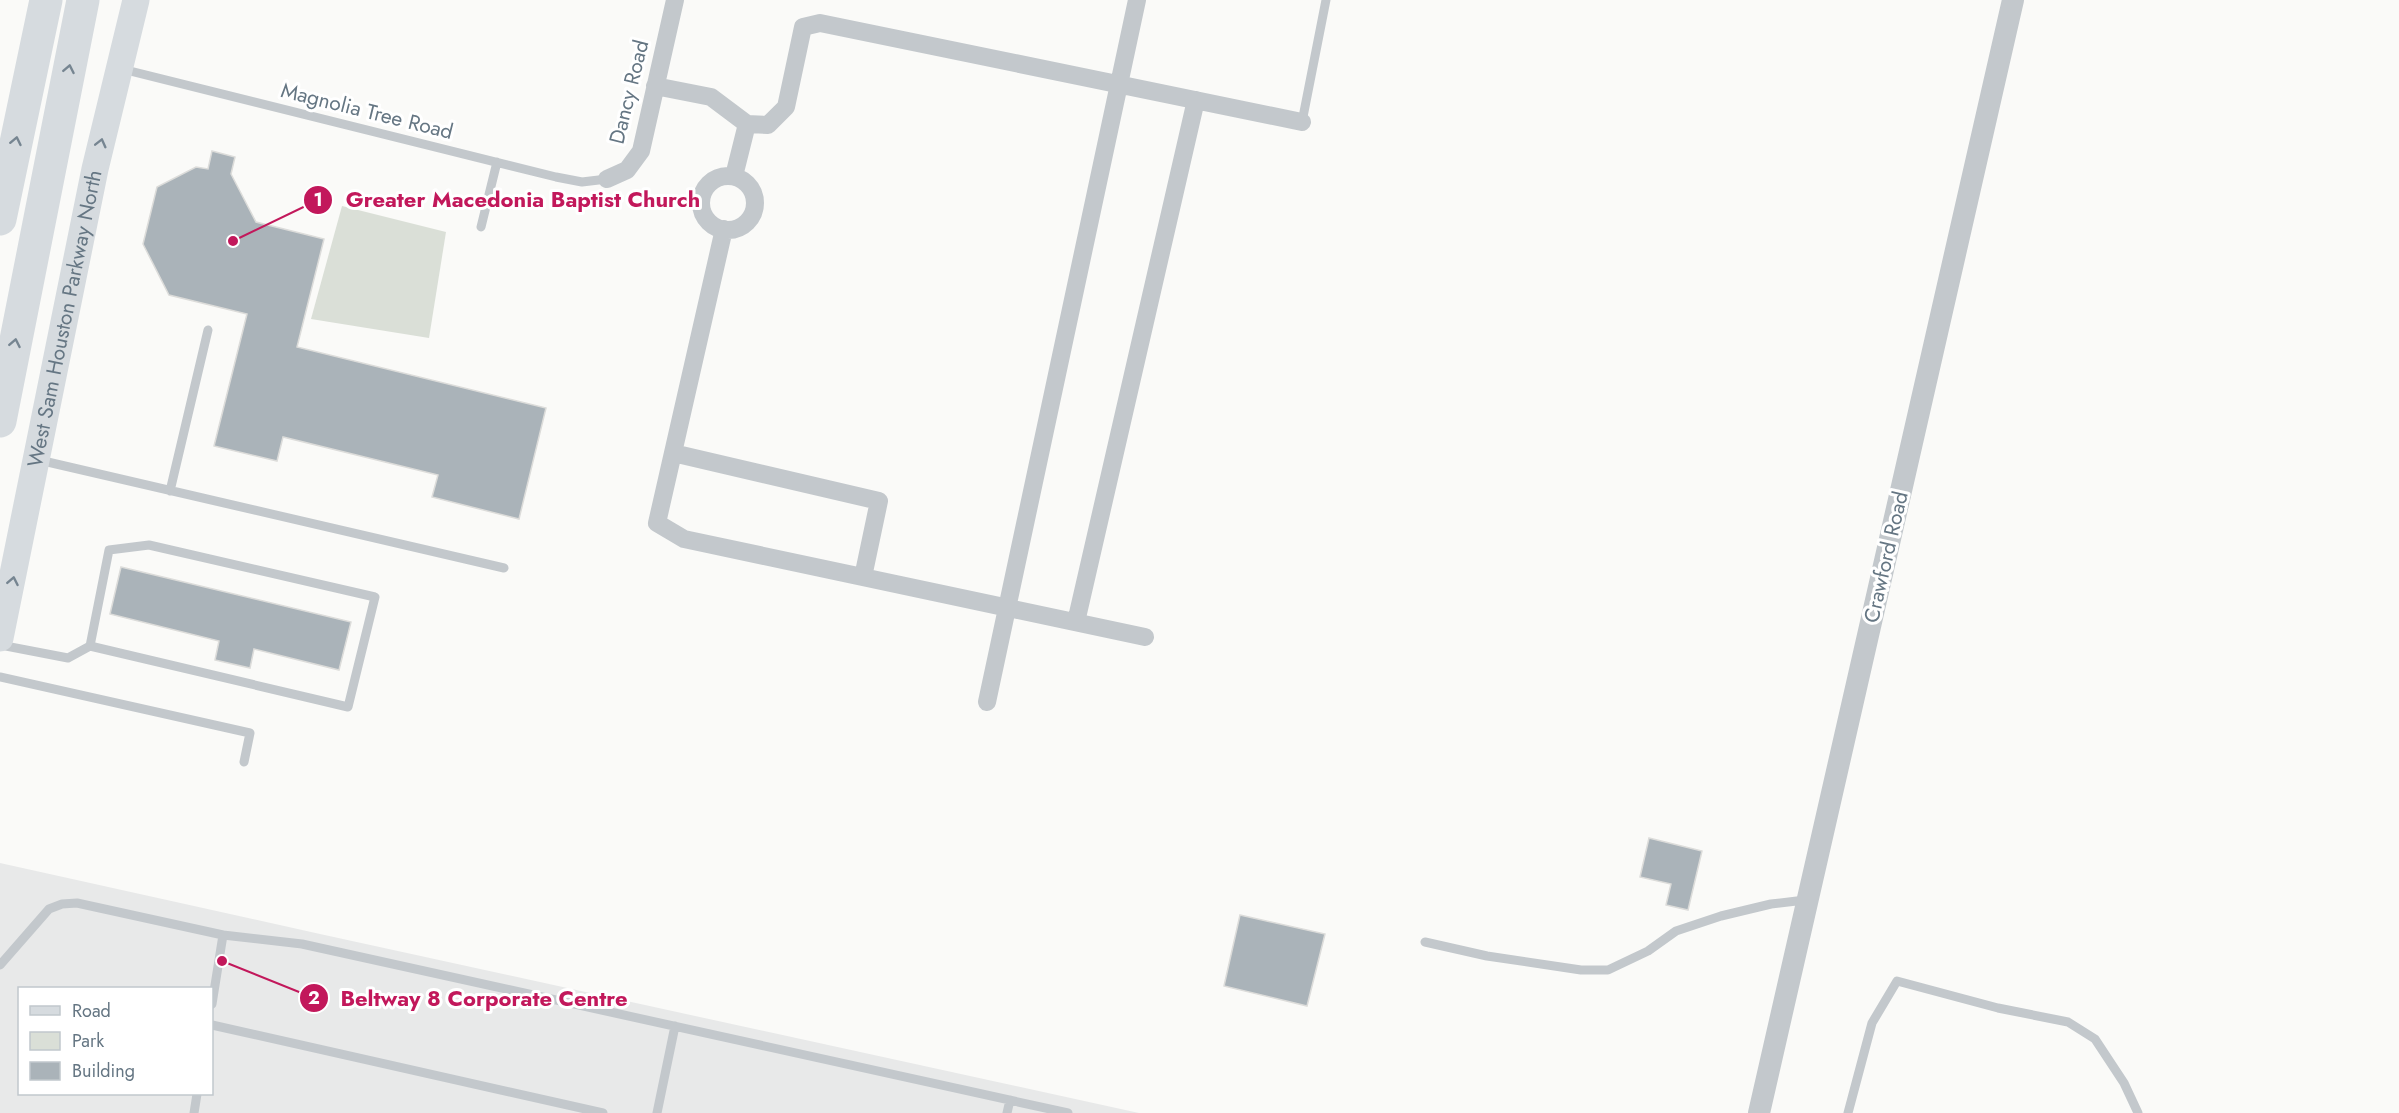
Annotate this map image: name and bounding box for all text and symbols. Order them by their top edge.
street label: Dancy Road [602,37,656,147]
one-way arrow [62,64,75,74]
street label: Magnolia Tree Road [278,75,456,147]
one-way arrow [9,137,22,147]
one-way arrow [94,138,107,148]
street label: West Sam Houston Parkway North [20,167,109,470]
callout: Greater Macedonia Baptist Church [303,180,712,220]
text: Greater Macedonia Baptist Church [346,183,700,215]
text: 1 [313,187,323,213]
one-way arrow [8,338,21,348]
street label: Crawford Road [1856,488,1916,626]
one-way arrow [6,576,19,586]
callout: Beltway 8 Corporate Centre [299,978,640,1018]
text: Beltway 8 Corporate Centre [340,982,628,1014]
text: 2 [308,985,320,1011]
legend [18,987,213,1095]
text: Road [72,998,111,1024]
text: Park [72,1028,104,1054]
text: Building [72,1058,135,1084]

